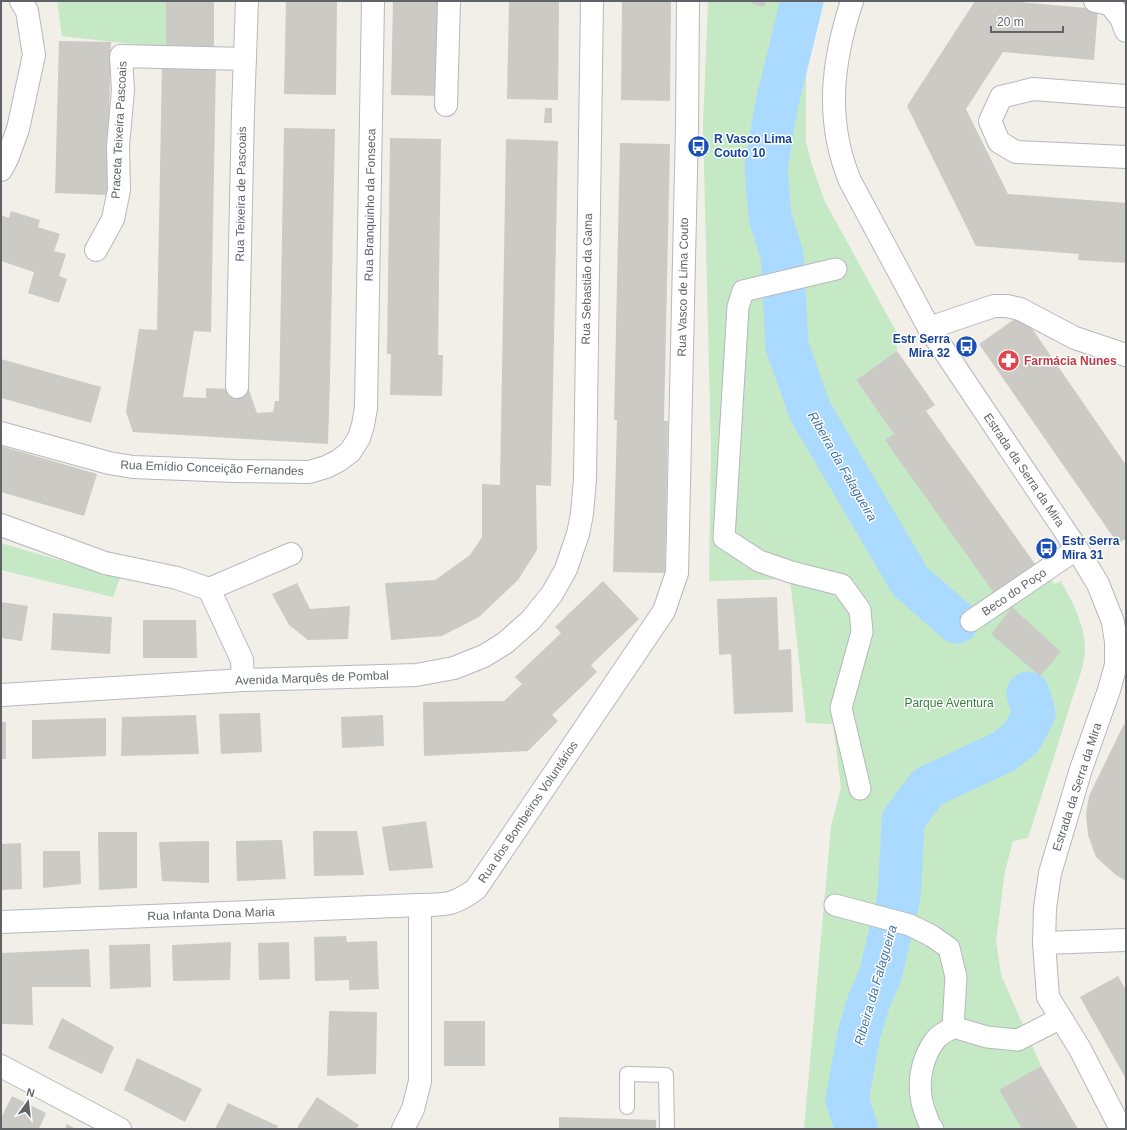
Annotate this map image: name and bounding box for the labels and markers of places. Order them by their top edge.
place label: R Vasco Lima Couto 10 [714,132,792,160]
bus stop icon: R Vasco Lima Couto 10 [686,133,712,159]
place label: Estr Serra Mira 32 [893,332,950,360]
bus stop icon: Estr Serra Mira 32 [953,333,979,359]
pharmacy icon: Farmácia Nunes [996,348,1022,374]
place label: Farmácia Nunes [1024,354,1117,368]
place label: Estr Serra Mira 31 [1062,534,1120,562]
bus stop icon: Estr Serra Mira 31 [1034,535,1060,561]

